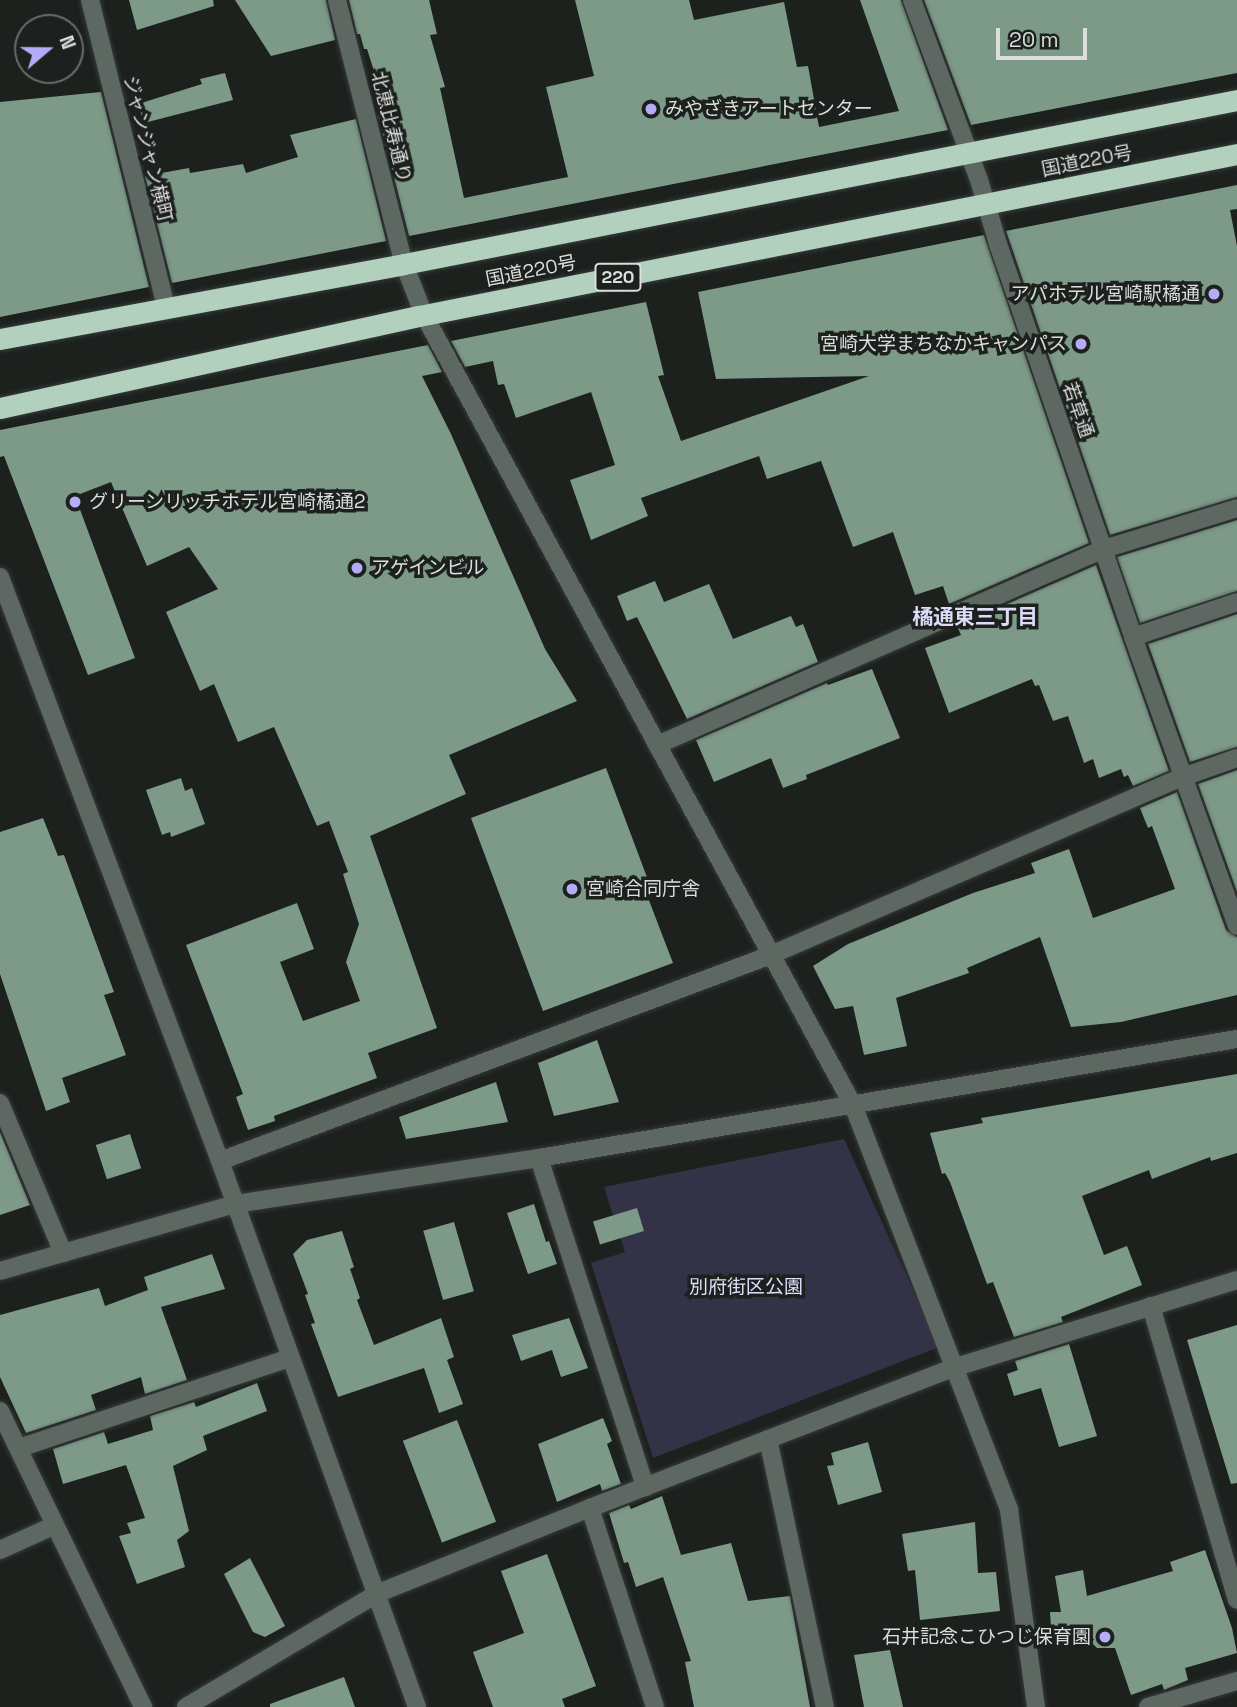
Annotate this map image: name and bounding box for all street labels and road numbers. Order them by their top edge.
street label: 北恵比寿通り [366,69,416,185]
street label: ジャンジャン横町 [119,72,177,226]
street label: 国道220号 [1040,141,1134,181]
street label: 国道220号 [484,251,578,291]
road number: 220 [594,262,642,292]
street label: 若草通 [1058,379,1098,441]

